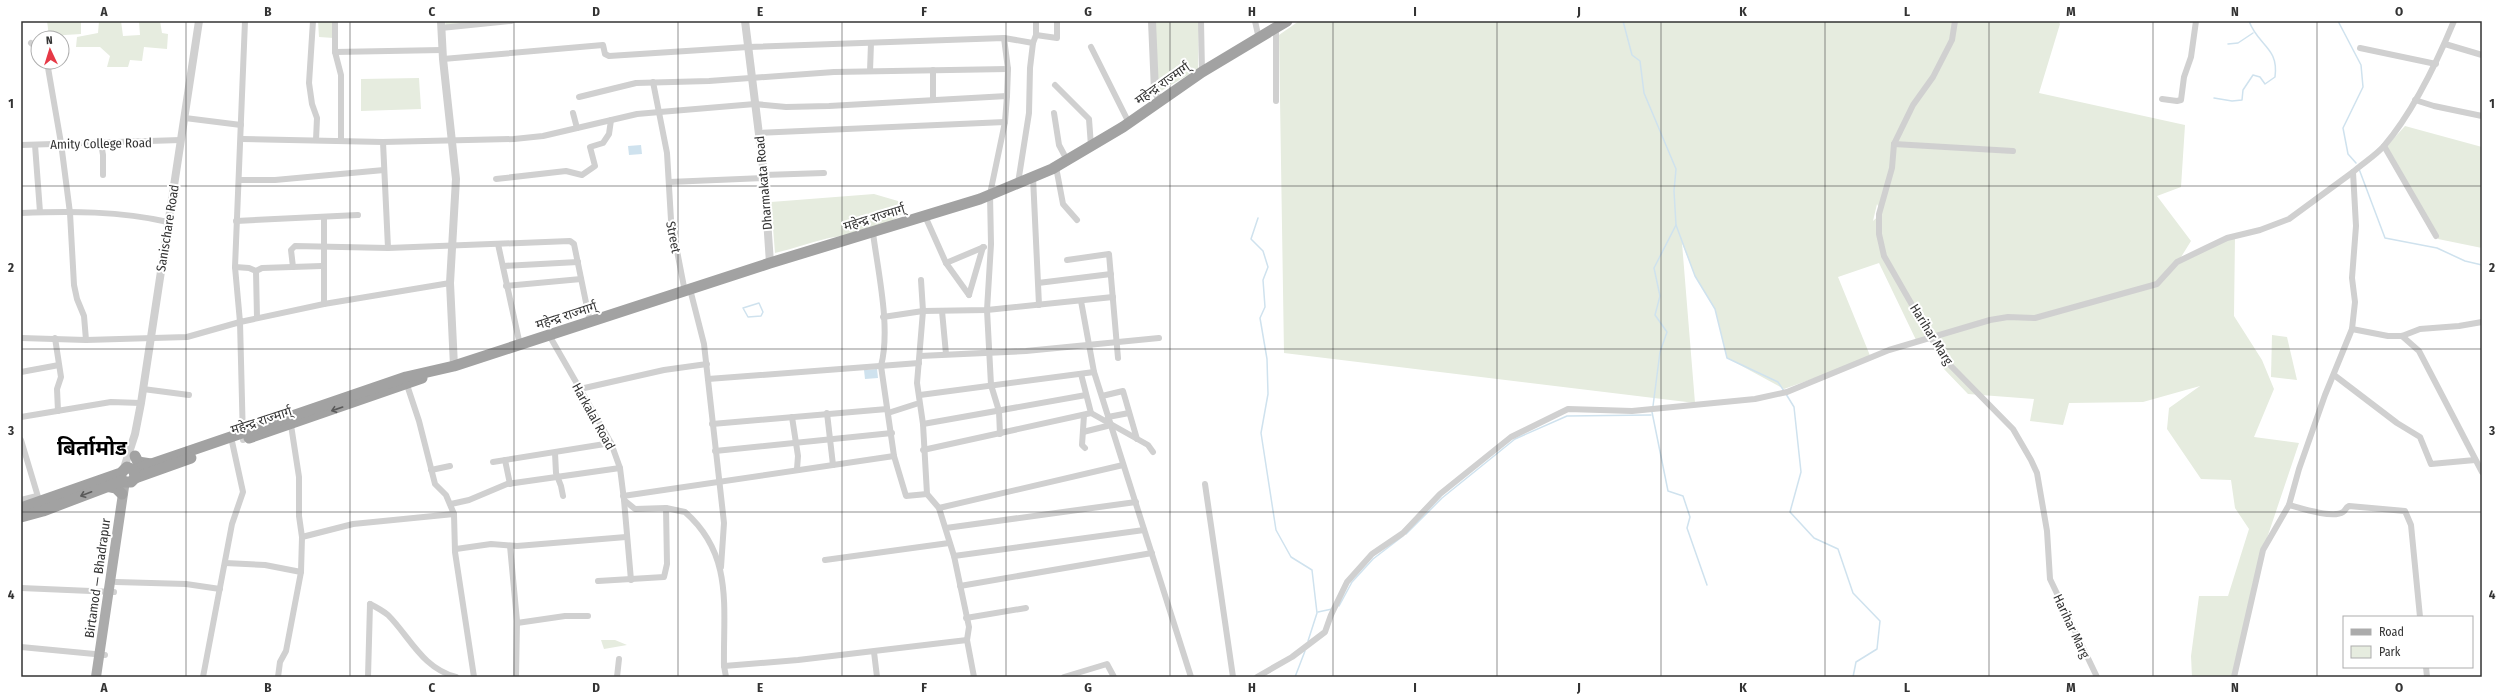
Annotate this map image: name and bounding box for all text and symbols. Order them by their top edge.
text: A [99,4,108,19]
text: B [264,4,272,19]
text: C [429,4,436,19]
text: D [592,4,600,19]
text: E [757,4,763,19]
text: F [921,4,927,19]
text: G [1084,4,1092,19]
text: H [1248,4,1256,19]
text: I [1413,4,1417,19]
text: J [1576,4,1581,19]
text: K [1739,4,1747,19]
text: L [1904,4,1910,19]
text: M [2066,4,2076,19]
text: N [2231,4,2239,19]
text: O [2395,4,2403,19]
north arrow [30,30,70,70]
text: N [46,34,53,47]
street label: महेन्द्र राज्मार्ग् [1132,58,1194,108]
text: 1 [8,96,14,111]
text: 1 [2489,96,2495,111]
street label: Amity College Road [50,135,152,152]
street label: Dharmakata Road [752,135,775,231]
street label: Sanischare Road [153,184,182,273]
street label: महेन्द्र राज्मार्ग् [842,200,908,234]
street label: Street [663,220,684,255]
text: 2 [7,260,14,275]
text: 2 [2488,260,2495,275]
street label: महेन्द्र राज्मार्ग् [534,298,600,332]
street label: Harihar Marg [1907,301,1957,368]
street label: Harkalal Road [569,380,618,452]
street label: महेन्द्र राज्मार्ग् [229,403,295,437]
one-way arrow [331,406,344,413]
text: 3 [7,423,14,438]
text: 3 [2488,423,2495,438]
district label: बिर्तामोड [57,435,128,461]
one-way arrow [80,491,92,499]
street label: Birtamod — Bhadrapur [82,517,113,639]
text: 4 [8,587,15,602]
text: 4 [2489,587,2496,602]
street label: Harihar Marg [2050,592,2093,661]
legend [2343,616,2473,668]
text: Road [2379,625,2404,639]
text: Park [2379,645,2401,659]
text: A [99,680,108,695]
text: B [264,680,272,695]
text: C [429,680,436,695]
text: D [592,680,600,695]
text: E [757,680,763,695]
text: F [921,680,927,695]
text: G [1084,680,1092,695]
text: H [1248,680,1256,695]
text: I [1413,680,1417,695]
text: J [1576,680,1581,695]
text: K [1739,680,1747,695]
text: L [1904,680,1910,695]
text: M [2066,680,2076,695]
text: N [2231,680,2239,695]
text: O [2395,680,2403,695]

